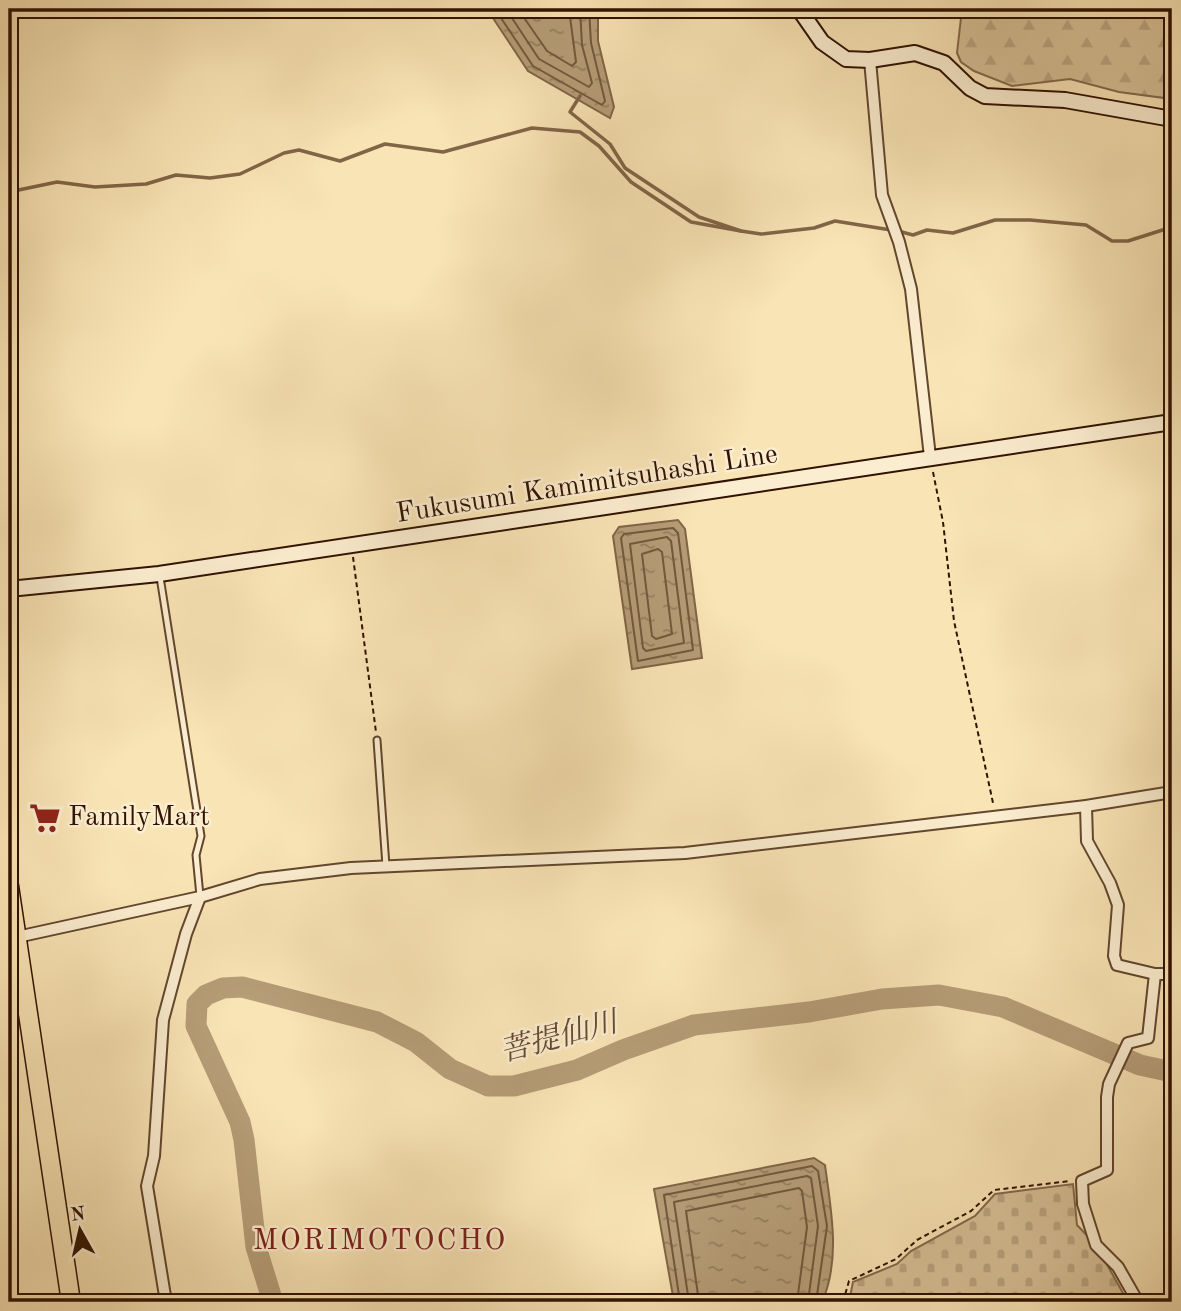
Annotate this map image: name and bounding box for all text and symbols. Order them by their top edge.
street label: Fukusumi Kamimitsuhashi Line [394,441,780,529]
supermarket icon: FamilyMart [28,801,62,835]
place label: FamilyMart [68,804,210,832]
water label: 菩提仙川 [496,1004,624,1068]
north arrow [46,1196,116,1266]
text: N [69,1205,87,1226]
district label: MORIMOTOCHO [253,1226,507,1256]

